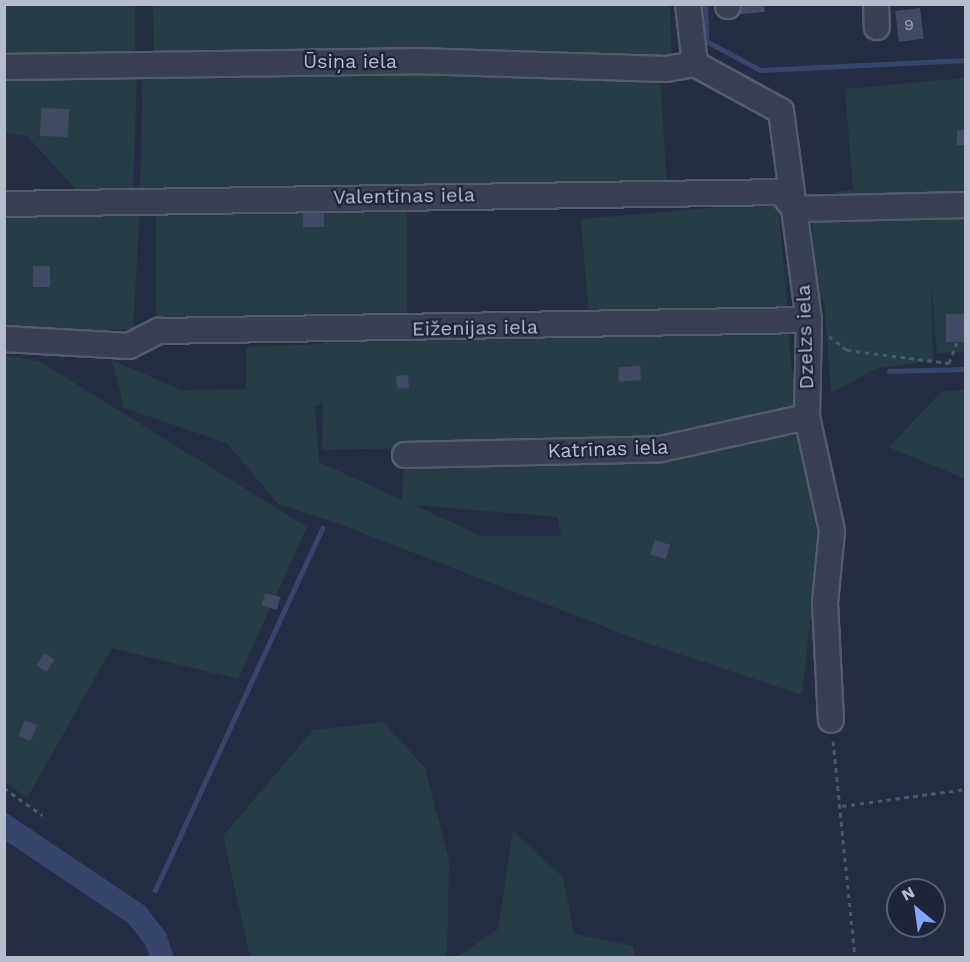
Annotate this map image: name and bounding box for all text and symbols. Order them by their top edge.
house number: 9 [904,15,914,35]
street label: Ūsiņa iela [303,49,397,73]
street label: Valentīnas iela [333,183,475,209]
street label: Dzelzs iela [791,284,819,390]
street label: Eiženijas iela [412,315,538,341]
street label: Katrīnas iela [547,435,669,463]
north arrow [886,878,946,938]
text: N [898,882,918,905]

